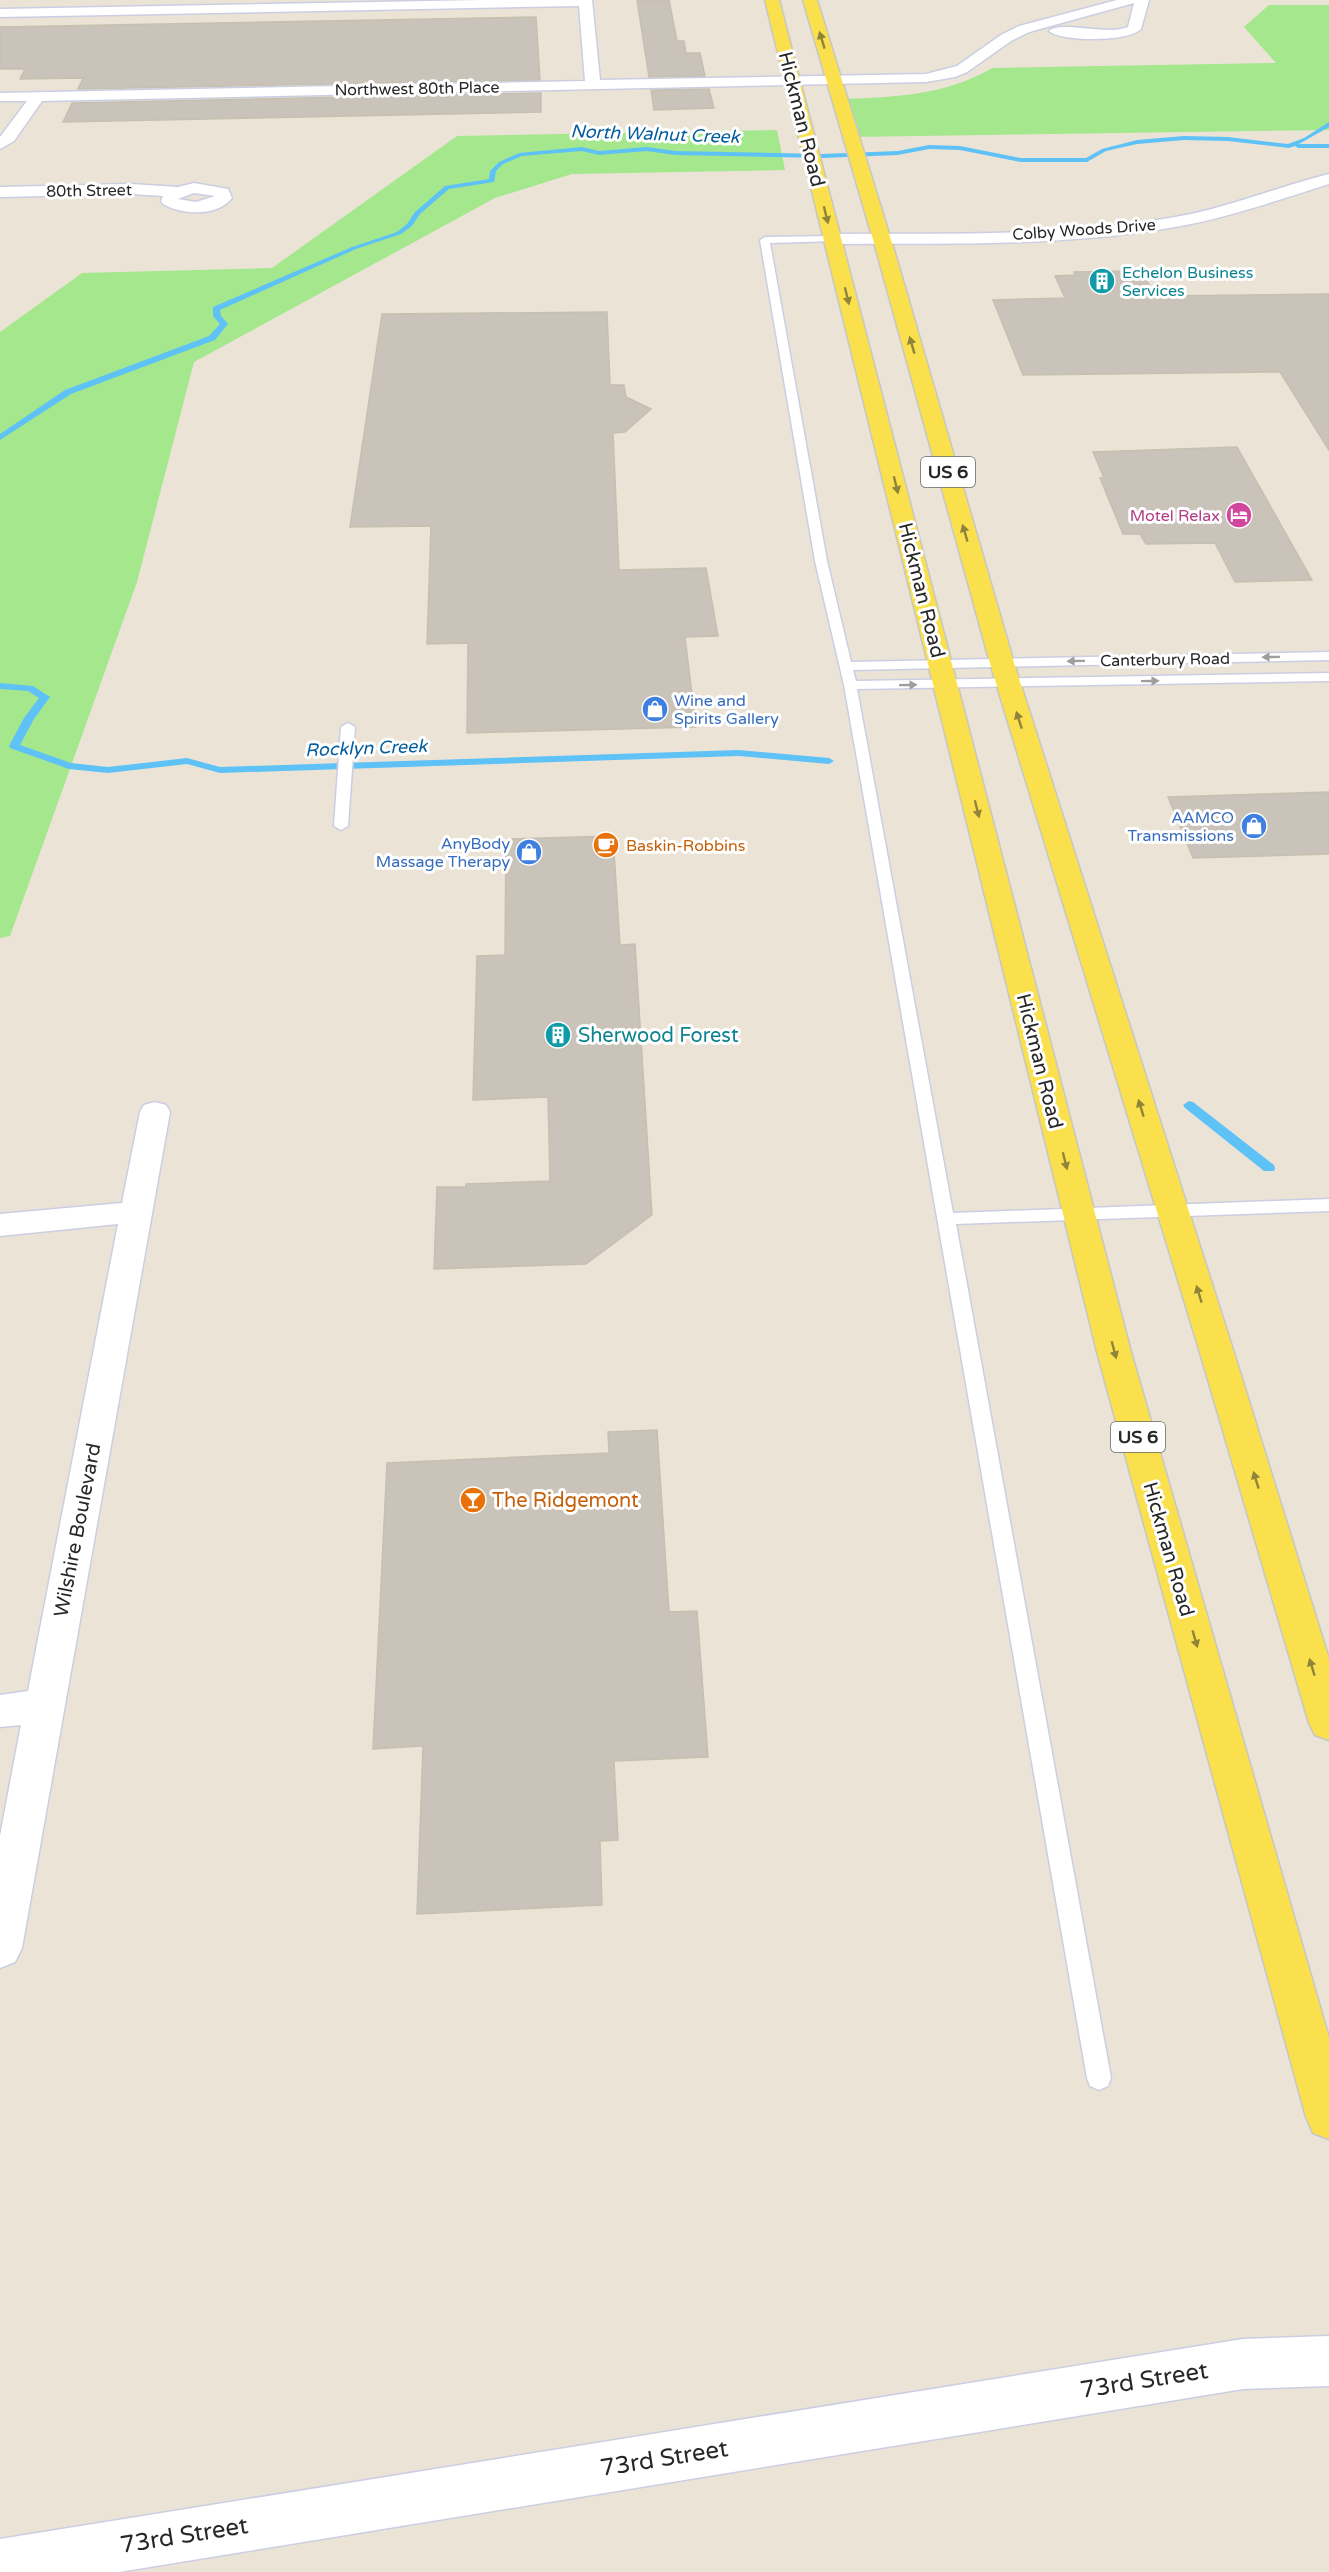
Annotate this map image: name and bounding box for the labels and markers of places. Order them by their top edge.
place label: Echelon Business Services [1122,263,1253,301]
building icon: Echelon Business Services [1087,266,1117,296]
hotel icon: Motel Relax [1224,500,1254,530]
place label: Motel Relax [1130,506,1220,526]
place label: Wine and Spirits Gallery [674,691,779,729]
shop icon: Wine and Spirits Gallery [640,694,670,724]
place label: AAMCO Transmissions [1128,808,1234,846]
shop icon: AAMCO Transmissions [1239,811,1269,841]
cafe icon: Baskin-Robbins [591,830,621,860]
place label: AnyBody Massage Therapy [376,834,510,872]
place label: Baskin-Robbins [626,836,745,856]
shop icon: AnyBody Massage Therapy [514,837,544,867]
building icon: Sherwood Forest [543,1020,573,1050]
place label: Sherwood Forest [578,1024,739,1048]
bar icon: The Ridgemont [458,1485,488,1515]
place label: The Ridgemont [492,1489,639,1513]

